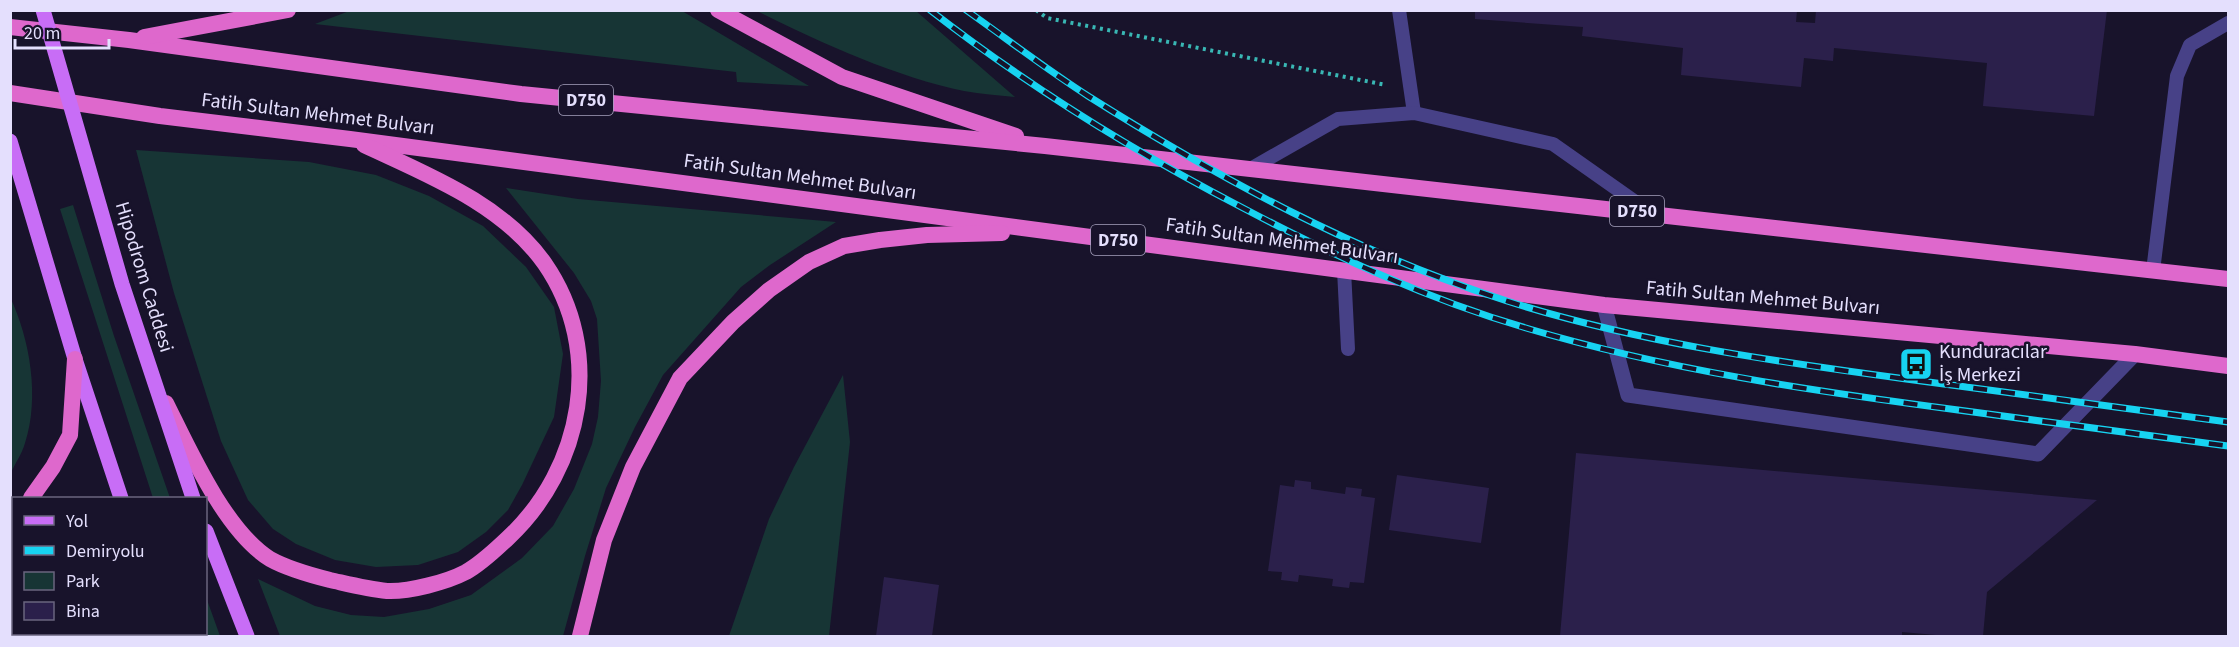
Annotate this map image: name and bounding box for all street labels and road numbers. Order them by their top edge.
road number: D750 [559,85,613,115]
street label: Fatih Sultan Mehmet Bulvarı [200,86,436,142]
street label: Fatih Sultan Mehmet Bulvarı [682,147,918,207]
road number: D750 [1610,196,1664,226]
street label: Hipodrom Caddesi [108,198,180,356]
street label: Fatih Sultan Mehmet Bulvarı [1164,211,1400,271]
road number: D750 [1091,225,1145,255]
street label: Fatih Sultan Mehmet Bulvarı [1645,274,1881,322]

